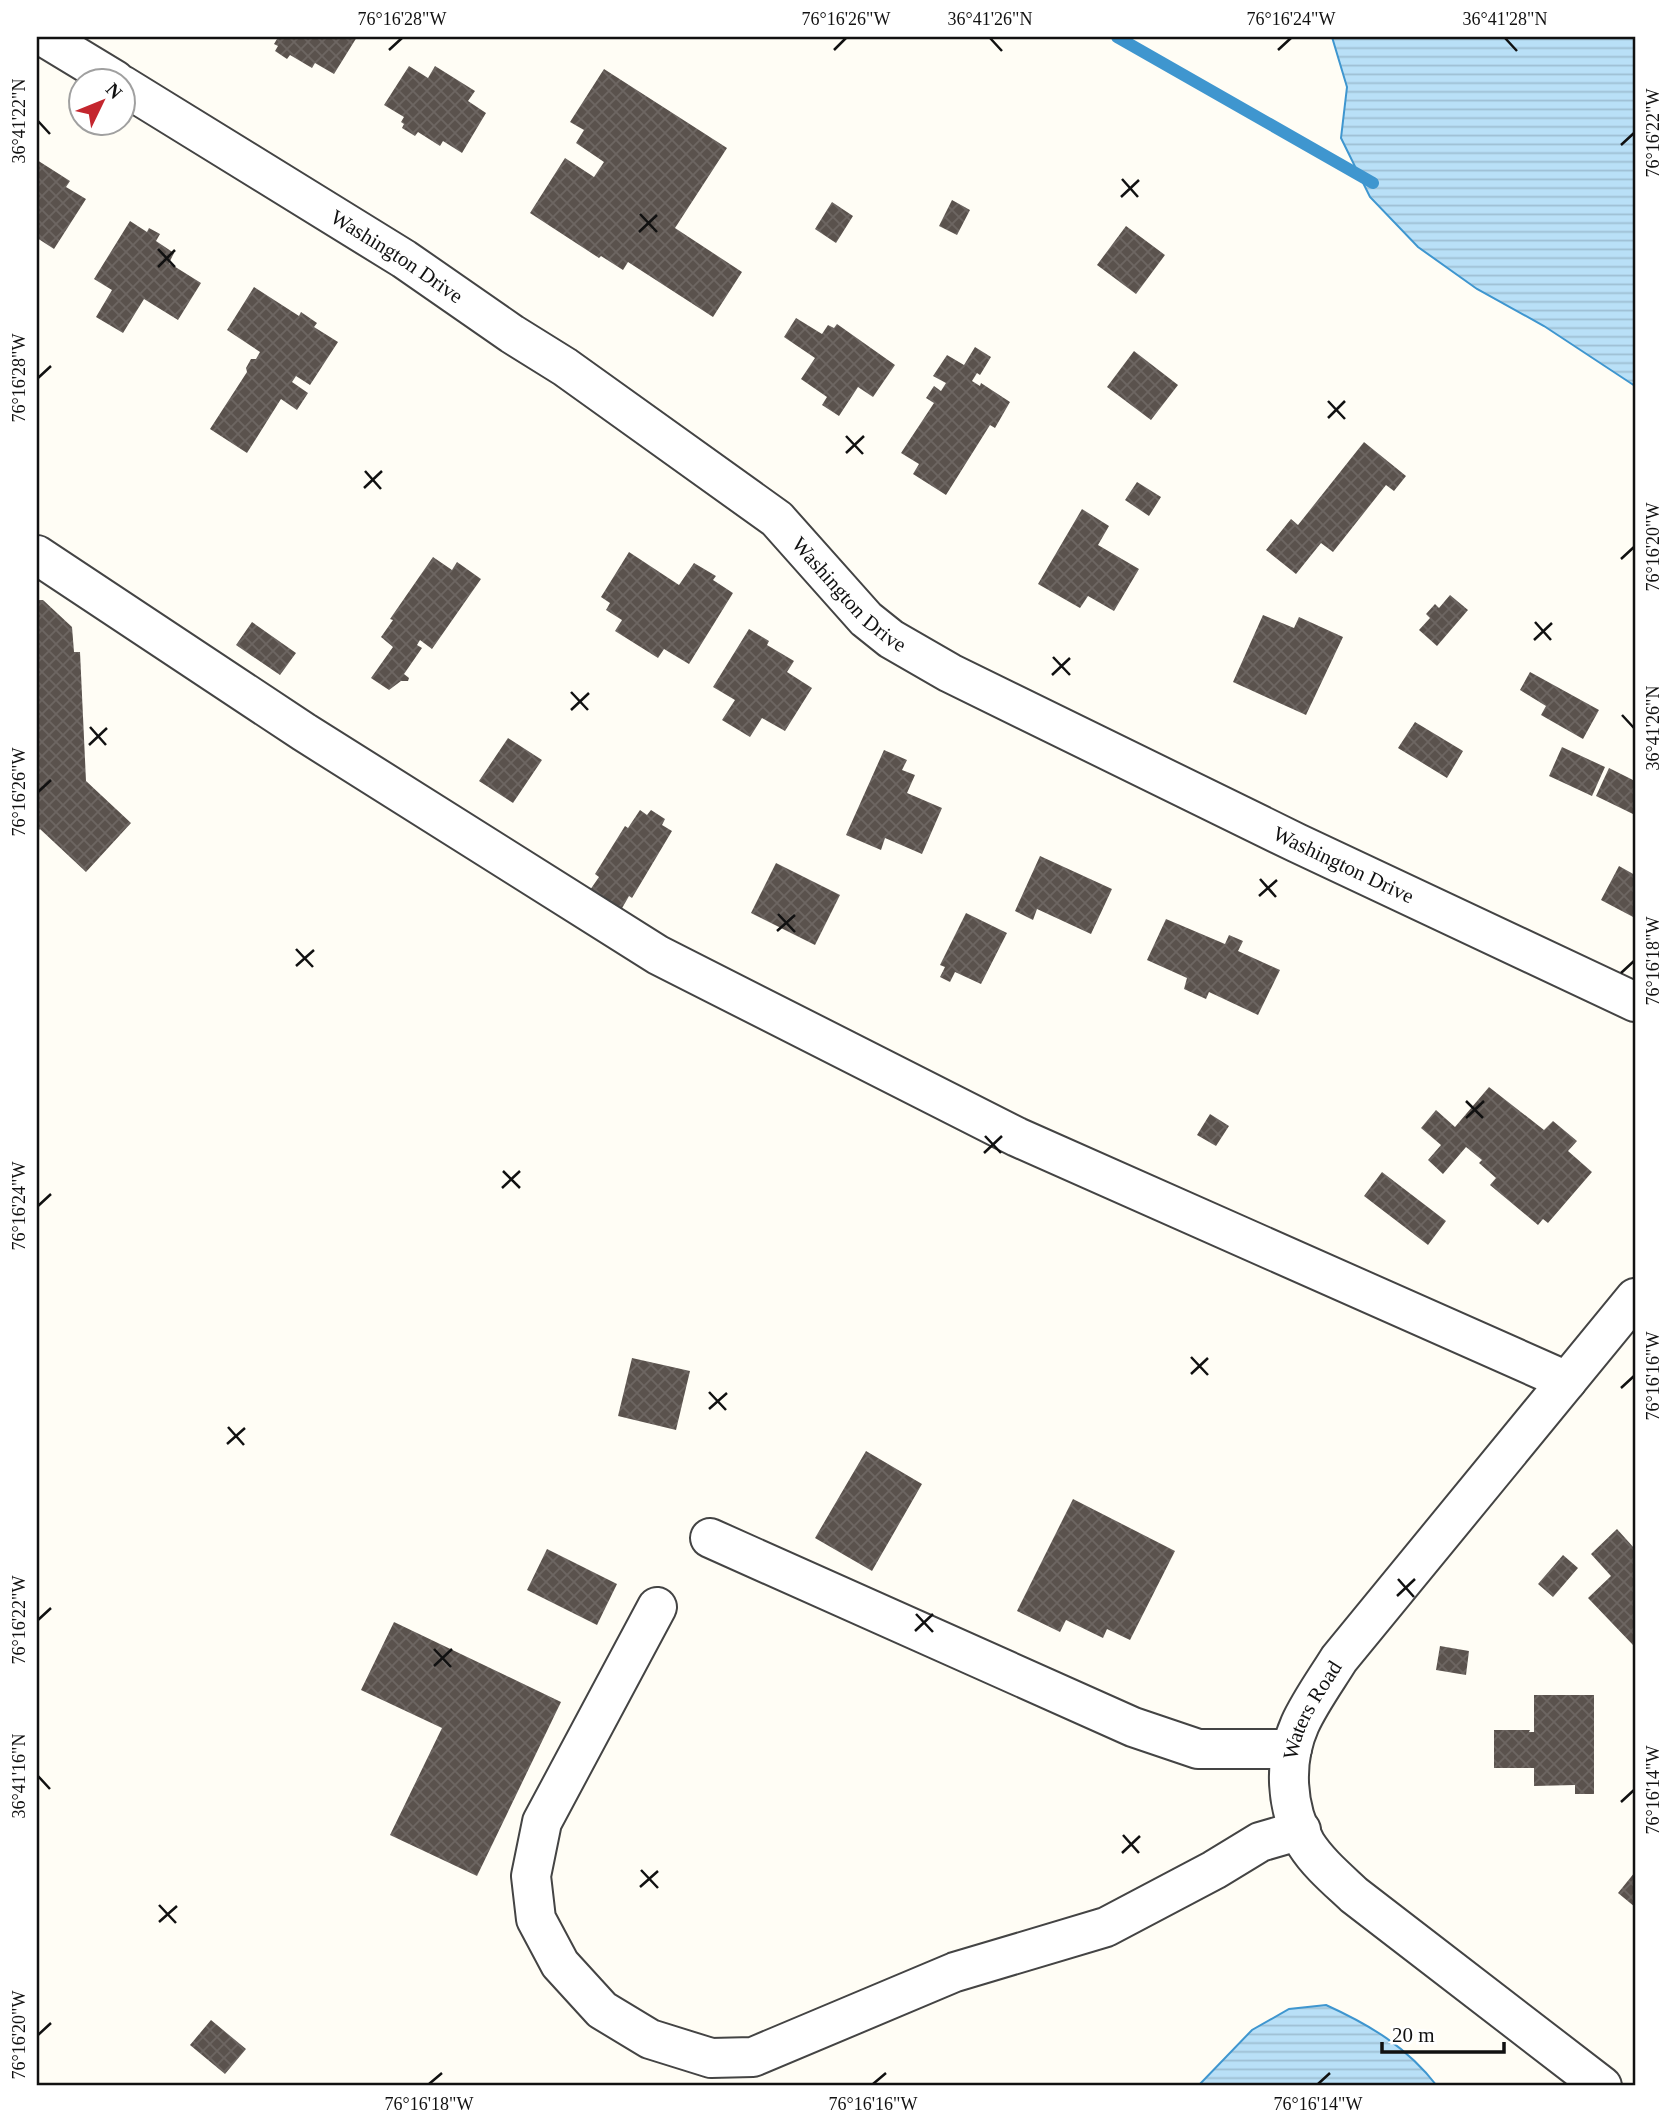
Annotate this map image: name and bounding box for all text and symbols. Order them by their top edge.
text: 76°16'28"W [358,9,446,29]
text: 76°16'26"W [802,9,890,29]
text: 36°41'26"N [948,9,1032,29]
text: 76°16'24"W [1247,9,1335,29]
text: 36°41'28"N [1463,9,1547,29]
north arrow [66,66,136,136]
text: 36°41'22"N [9,79,29,163]
text: N [102,79,127,103]
text: 76°16'22"W [1643,89,1663,177]
street label: Washington Drive [326,205,468,308]
text: 76°16'28"W [9,334,29,422]
text: 76°16'20"W [1643,503,1663,591]
street label: Washington Drive [787,532,910,657]
text: 36°41'26"N [1643,686,1663,770]
text: 76°16'26"W [9,748,29,836]
street label: Washington Drive [1269,821,1418,908]
text: 76°16'18"W [1643,917,1663,1005]
text: 76°16'24"W [9,1162,29,1250]
text: 76°16'16"W [1643,1332,1663,1420]
text: 76°16'22"W [9,1576,29,1664]
street label: Waters Road [1278,1656,1347,1761]
text: 36°41'16"N [9,1734,29,1818]
text: 76°16'14"W [1643,1746,1663,1834]
text: 76°16'20"W [9,1991,29,2079]
scale bar [1382,2011,1504,2055]
text: 20 m [1392,2023,1435,2047]
text: 76°16'18"W [385,2094,473,2114]
text: 76°16'16"W [829,2094,917,2114]
text: 76°16'14"W [1274,2094,1362,2114]

